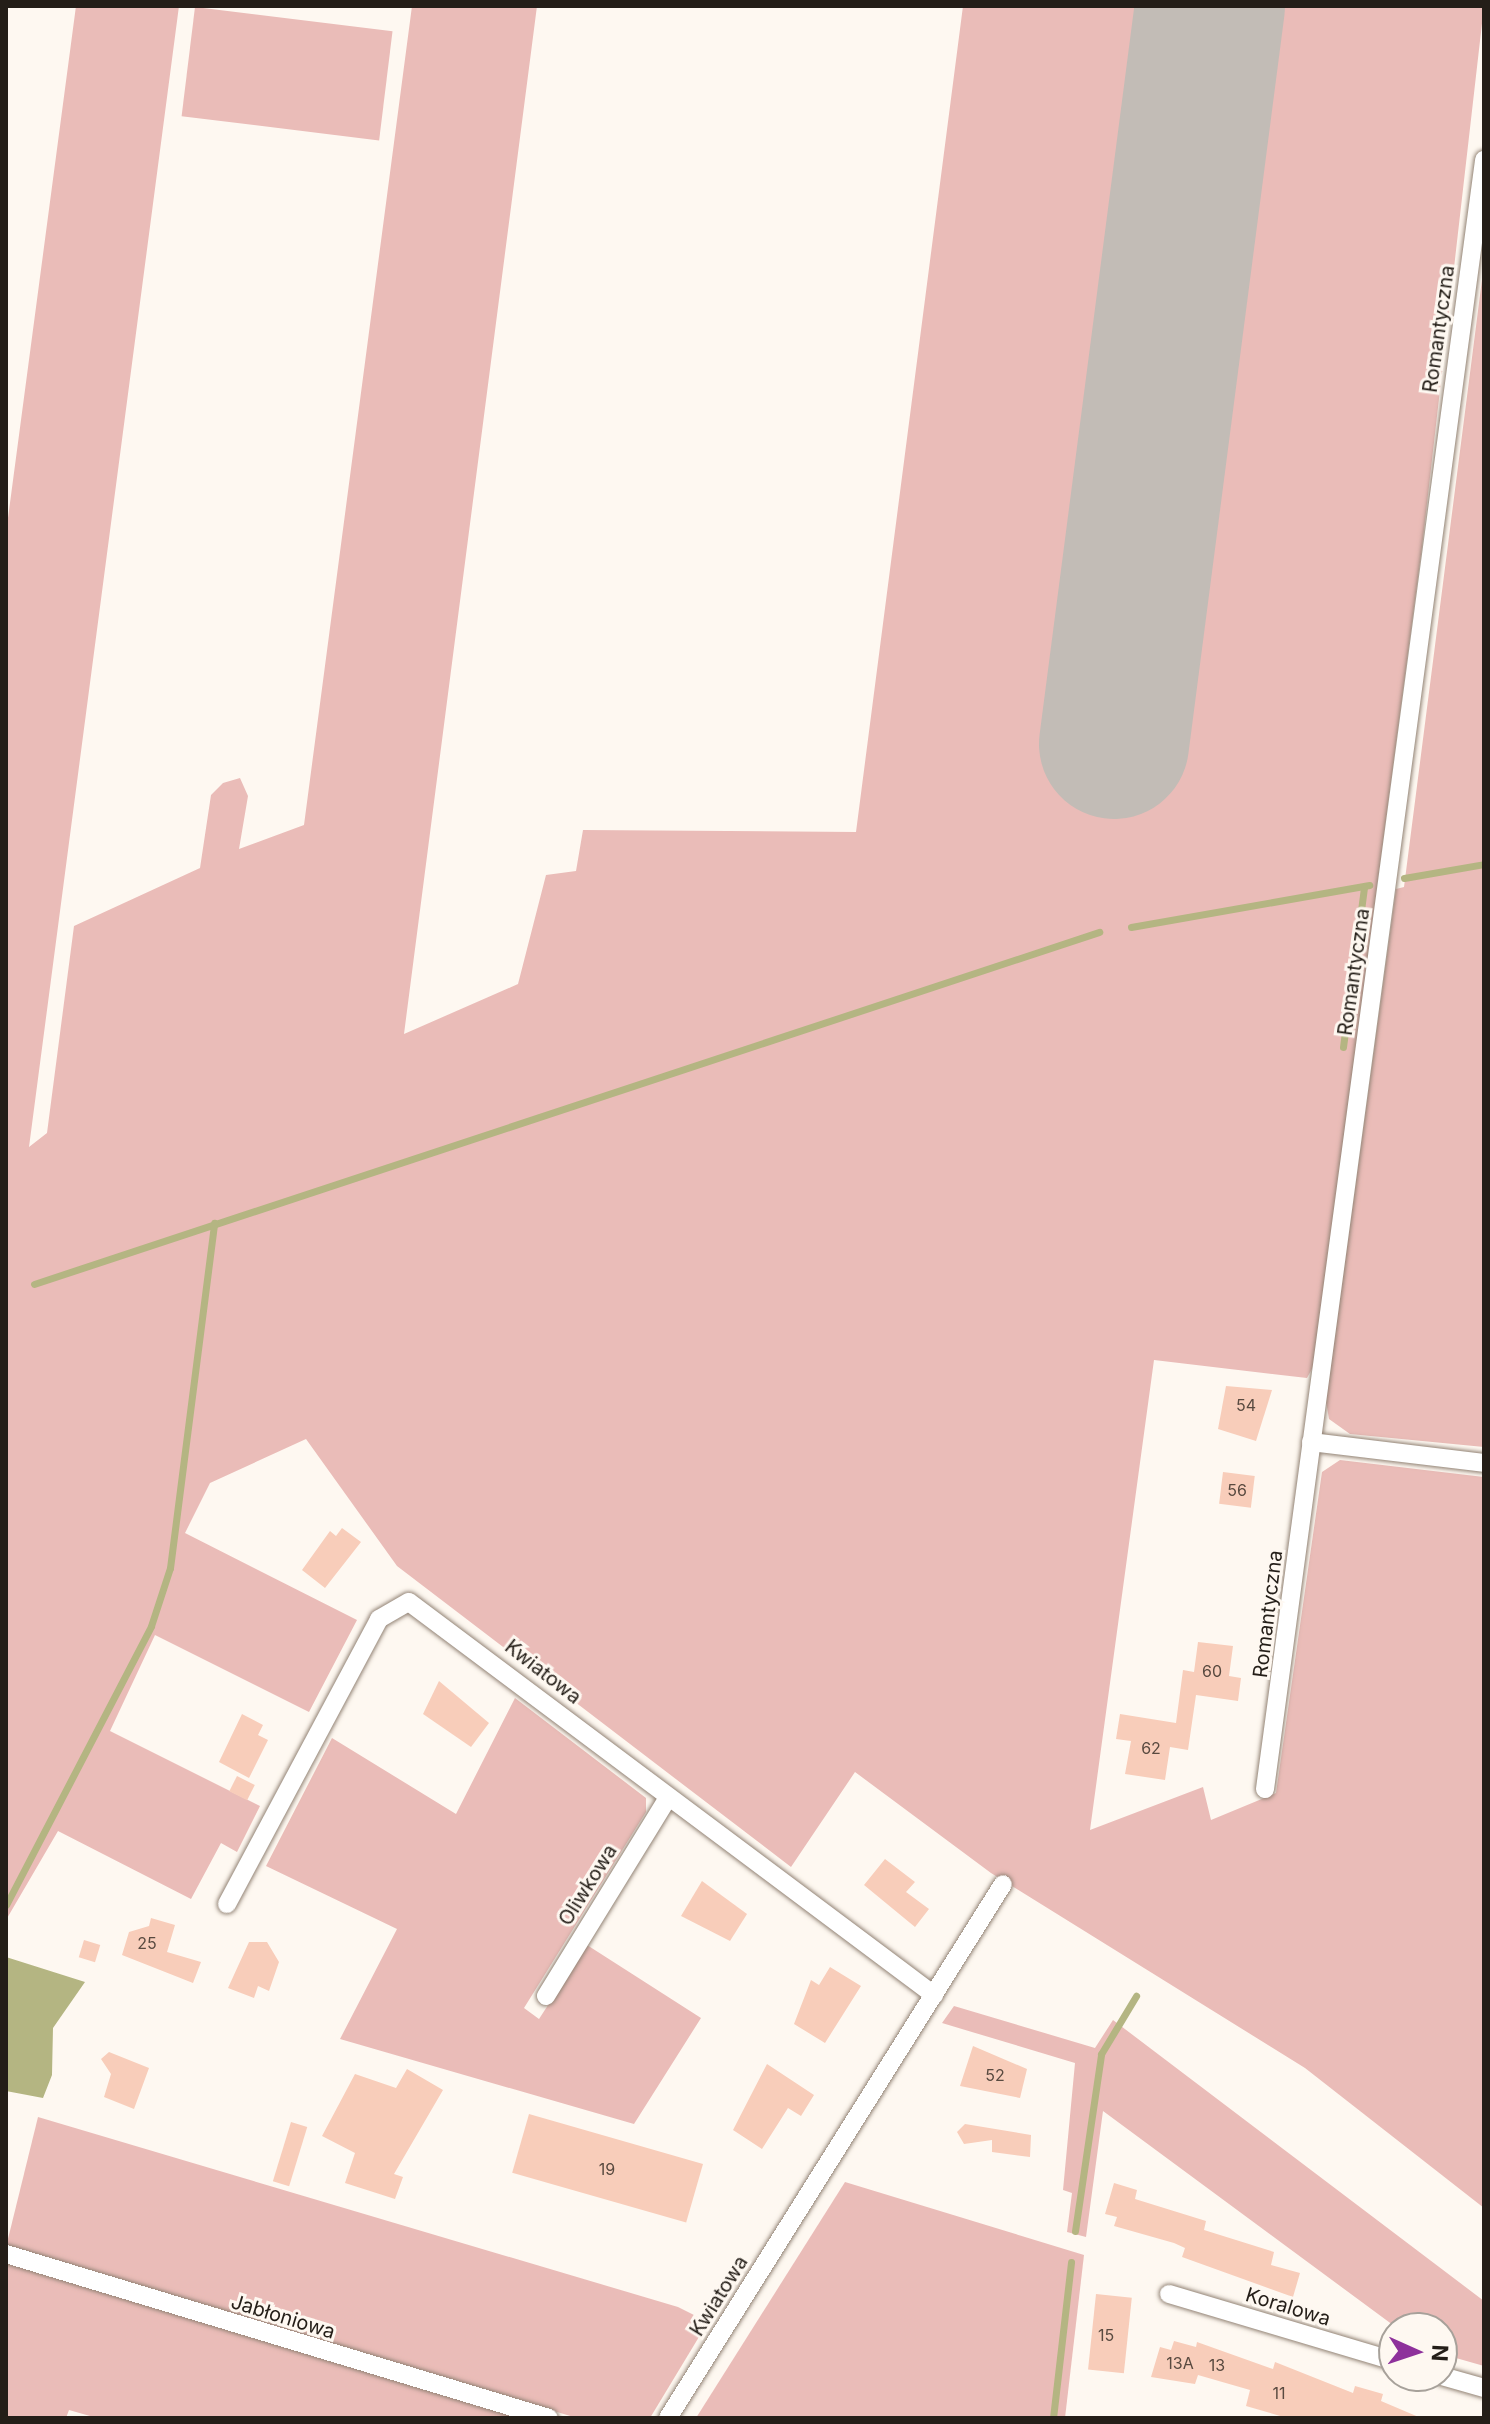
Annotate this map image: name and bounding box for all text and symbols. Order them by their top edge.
street label: Romantyczna [1418,264,1460,394]
street label: Romantyczna [1333,907,1375,1037]
house number: 54 [1236,1395,1256,1415]
house number: 56 [1227,1480,1247,1500]
street label: Romantyczna [1248,1549,1288,1679]
street label: Kwiatowa [500,1635,586,1709]
house number: 60 [1202,1661,1222,1681]
house number: 62 [1141,1738,1161,1758]
street label: Oliwkowa [554,1840,622,1930]
house number: 25 [137,1933,157,1953]
house number: 52 [985,2065,1005,2085]
house number: 19 [599,2159,615,2179]
street label: Kwiatowa [685,2251,753,2341]
street label: Koralowa [1243,2283,1333,2331]
street label: Jabłoniowa [228,2290,338,2344]
north arrow [1378,2312,1458,2392]
house number: 15 [1098,2325,1114,2345]
text: N [1427,2344,1453,2362]
house number: 13A [1166,2353,1194,2373]
house number: 13 [1209,2355,1225,2375]
house number: 11 [1272,2383,1286,2403]

